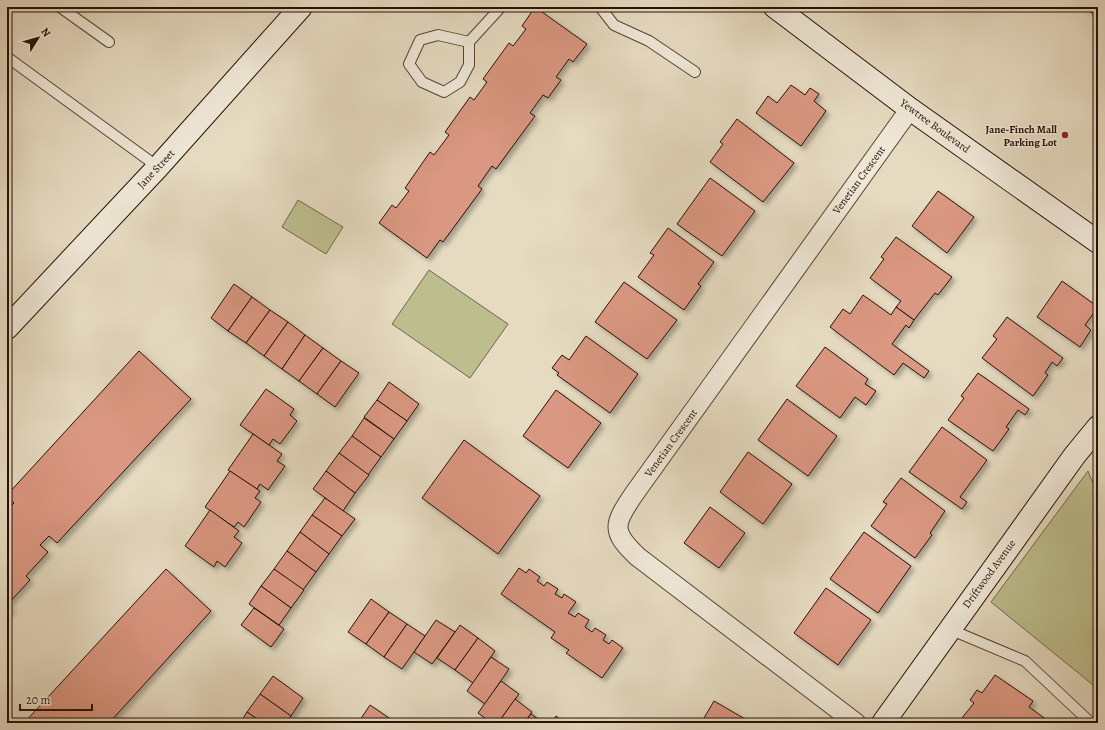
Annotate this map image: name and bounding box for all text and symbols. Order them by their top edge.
north arrow [18,18,58,58]
text: N [37,25,54,40]
street label: Yewtree Boulevard [896,95,973,157]
place label: Jane-Finch Mall Parking Lot [986,122,1057,150]
marker: Jane-Finch Mall Parking Lot [1060,130,1070,140]
street label: Venetian Crescent [829,143,889,218]
street label: Jane Street [134,146,178,192]
street label: Venetian Crescent [641,406,701,481]
street label: Driftwood Avenue [959,537,1019,611]
scale bar [20,686,92,712]
text: 20 m [26,692,50,708]

